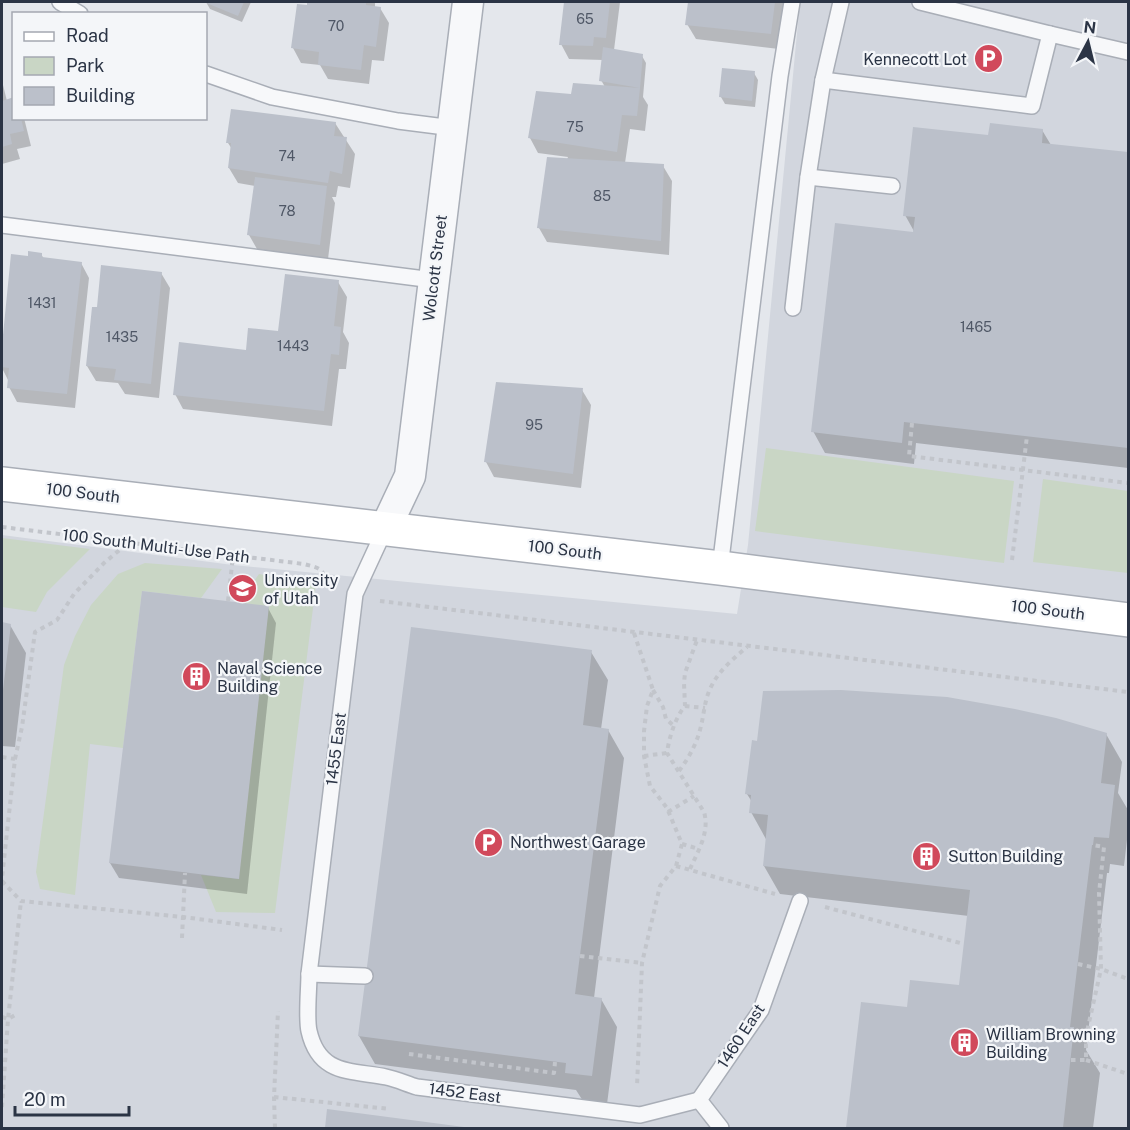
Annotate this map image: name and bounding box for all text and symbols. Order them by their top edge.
house number: 65 [576,11,594,27]
legend [12,12,207,120]
north arrow [1058,12,1118,72]
text: N [1082,17,1097,38]
house number: 70 [328,18,344,34]
text: Road [66,25,109,46]
parking icon: Kennecott Lot [972,43,1004,75]
place label: Kennecott Lot [863,50,967,69]
text: Park [66,55,104,76]
text: Building [66,85,135,106]
house number: 75 [566,119,584,135]
house number: 74 [279,148,296,164]
house number: 85 [593,188,611,204]
house number: 78 [278,203,296,219]
street label: Wolcott Street [419,213,451,323]
house number: 1431 [27,295,57,311]
house number: 1465 [960,319,992,335]
house number: 1435 [106,329,138,345]
house number: 1443 [277,338,309,354]
house number: 95 [525,417,543,433]
street label: 100 South [45,479,121,507]
street label: 100 South Multi-Use Path [61,525,251,567]
street label: 100 South [527,536,603,564]
place label: University of Utah [264,571,339,608]
school or university icon: University of Utah [227,573,259,605]
street label: 100 South [1010,596,1086,624]
place label: Naval Science Building [217,659,322,696]
building icon: Naval Science Building [180,661,212,693]
street label: 1455 East [322,711,350,787]
parking icon: Northwest Garage [473,826,505,858]
place label: Northwest Garage [510,833,646,852]
building icon: Sutton Building [911,840,943,872]
place label: Sutton Building [948,847,1063,866]
street label: 1460 East [713,1000,769,1072]
place label: William Browning Building [986,1025,1116,1062]
building icon: William Browning Building [949,1027,981,1059]
scale bar [15,1079,129,1117]
street label: 1452 East [428,1079,502,1107]
text: 20 m [24,1089,66,1110]

